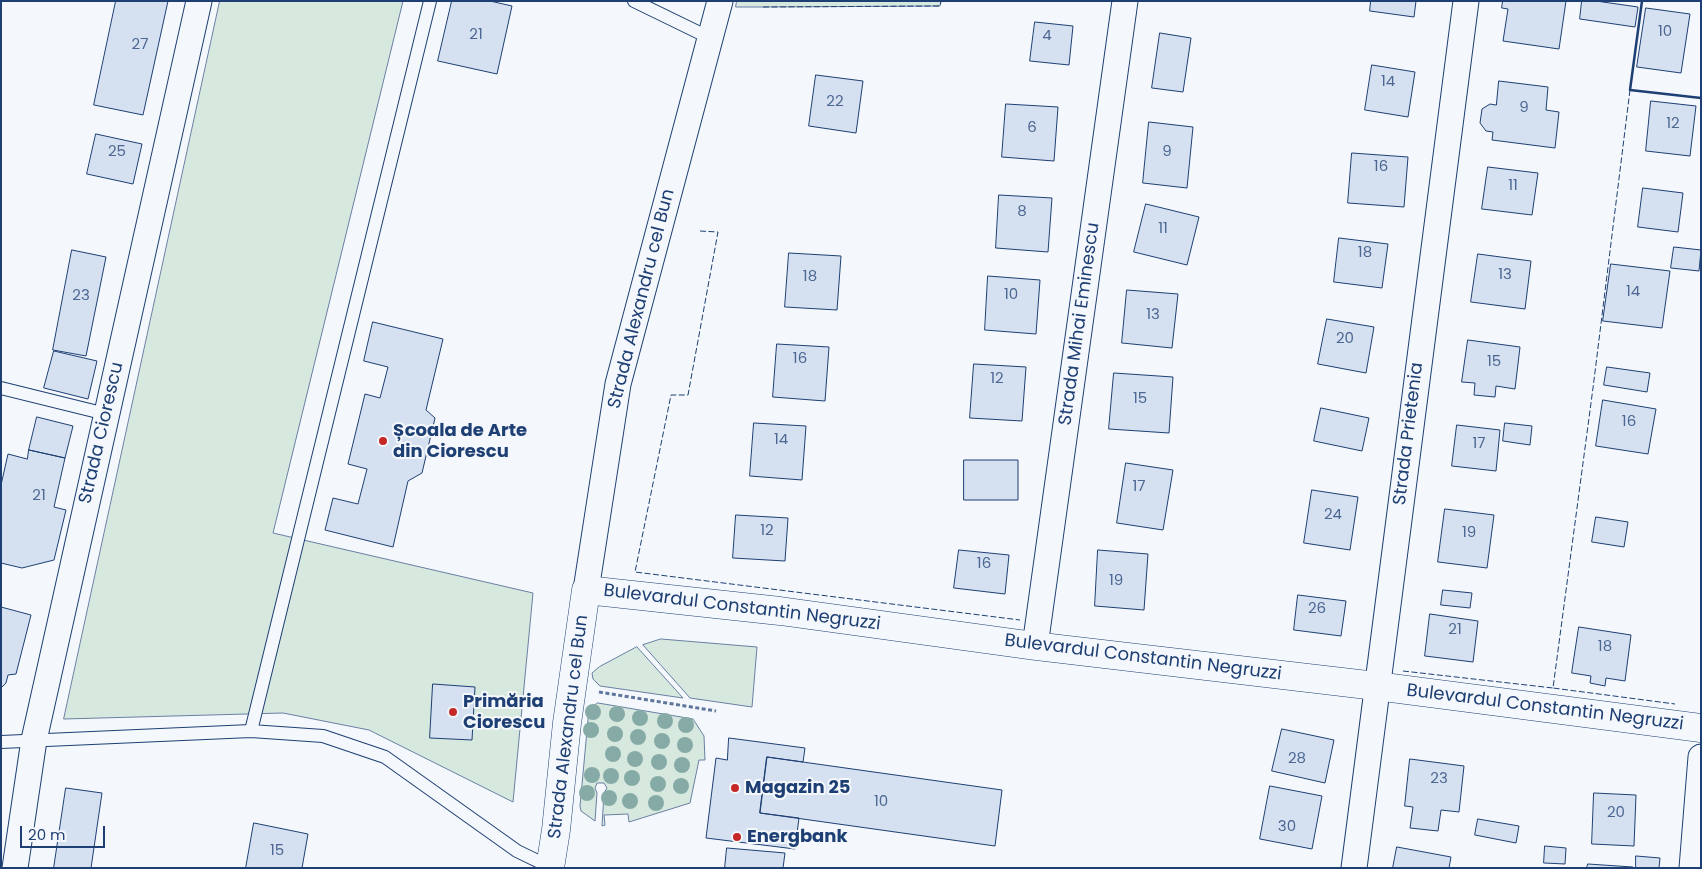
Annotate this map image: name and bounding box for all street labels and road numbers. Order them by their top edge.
street label: Strada Alexandru cel Bun [604,187,680,411]
street label: Strada Mihai Eminescu [1055,221,1105,427]
street label: Strada Ciorescu [75,360,129,506]
street label: Strada Prietenia [1390,361,1428,507]
street label: Bulevardul Constantin Negruzzi [602,580,882,636]
street label: Strada Alexandru cel Bun [545,614,593,840]
street label: Bulevardul Constantin Negruzzi [1003,630,1283,686]
street label: Bulevardul Constantin Negruzzi [1405,680,1685,736]

